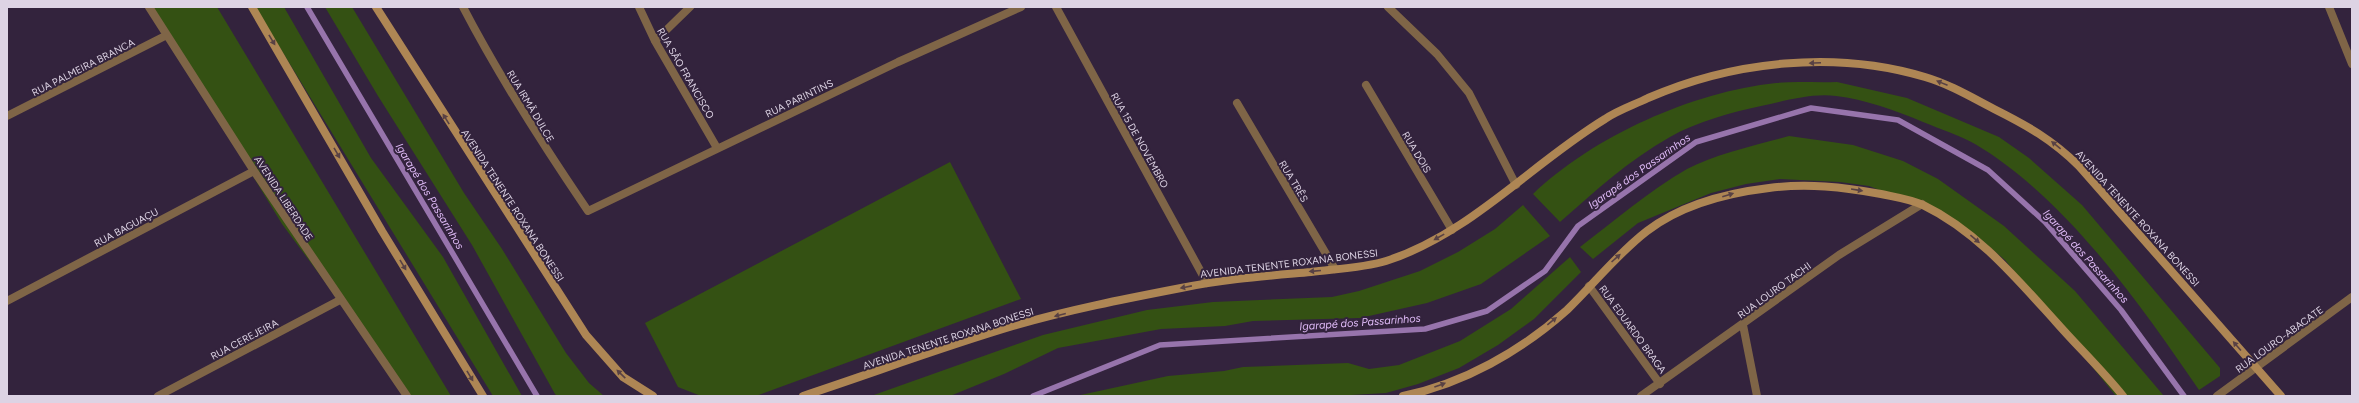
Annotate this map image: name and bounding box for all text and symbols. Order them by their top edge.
street label: RUA SÃO FRANCISCO [654,25,717,121]
one-way arrow [268,34,275,46]
street label: RUA PALMEIRA BRANCA [30,36,137,99]
one-way arrow [1809,59,1821,66]
street label: RUA IRMÃ DULCE [504,68,557,145]
street label: RUA PARINTINS [763,76,835,121]
one-way arrow [1936,80,1948,86]
street label: RUA 15 DE NOVEMBRO [1108,90,1171,190]
one-way arrow [443,113,450,125]
street label: AVENIDA TENENTE ROXANA BONESSI [458,127,567,284]
street label: RUA DOIS [1399,129,1434,175]
water label: Igarapé dos Passarinhos [1586,131,1693,212]
water label: Igarapé dos Passarinhos [393,141,466,252]
one-way arrow [2051,141,2062,149]
one-way arrow [333,147,340,159]
street label: AVENIDA TENENTE ROXANA BONESSI [2073,147,2202,289]
street label: AVENIDA LIBERDADE [251,153,316,243]
street label: RUA TRÊS [1276,158,1311,205]
one-way arrow [1851,187,1863,193]
one-way arrow [1722,192,1734,198]
street label: RUA BAGUAÇU [92,205,161,250]
water label: Igarapé dos Passarinhos [2040,207,2131,306]
one-way arrow [1433,233,1445,240]
one-way arrow [1969,234,1980,243]
street label: AVENIDA TENENTE ROXANA BONESSI [1199,246,1379,281]
one-way arrow [1611,253,1621,263]
one-way arrow [399,259,406,271]
street label: RUA LOURO TACHI [1735,259,1814,321]
one-way arrow [1309,268,1321,274]
street label: RUA EDUARDO BRAGA [1596,283,1669,376]
one-way arrow [1180,284,1193,290]
street label: RUA LOURO-ABACATE [2233,303,2326,376]
street label: AVENIDA TENENTE ROXANA BONESSI [861,305,1035,372]
one-way arrow [1053,312,1066,318]
water label: Igarapé dos Passarinhos [1299,312,1421,333]
street label: RUA CEREJEIRA [208,316,280,363]
one-way arrow [1547,317,1558,325]
one-way arrow [2232,340,2241,351]
one-way arrow [616,369,626,379]
one-way arrow [467,370,474,382]
one-way arrow [1435,382,1447,388]

